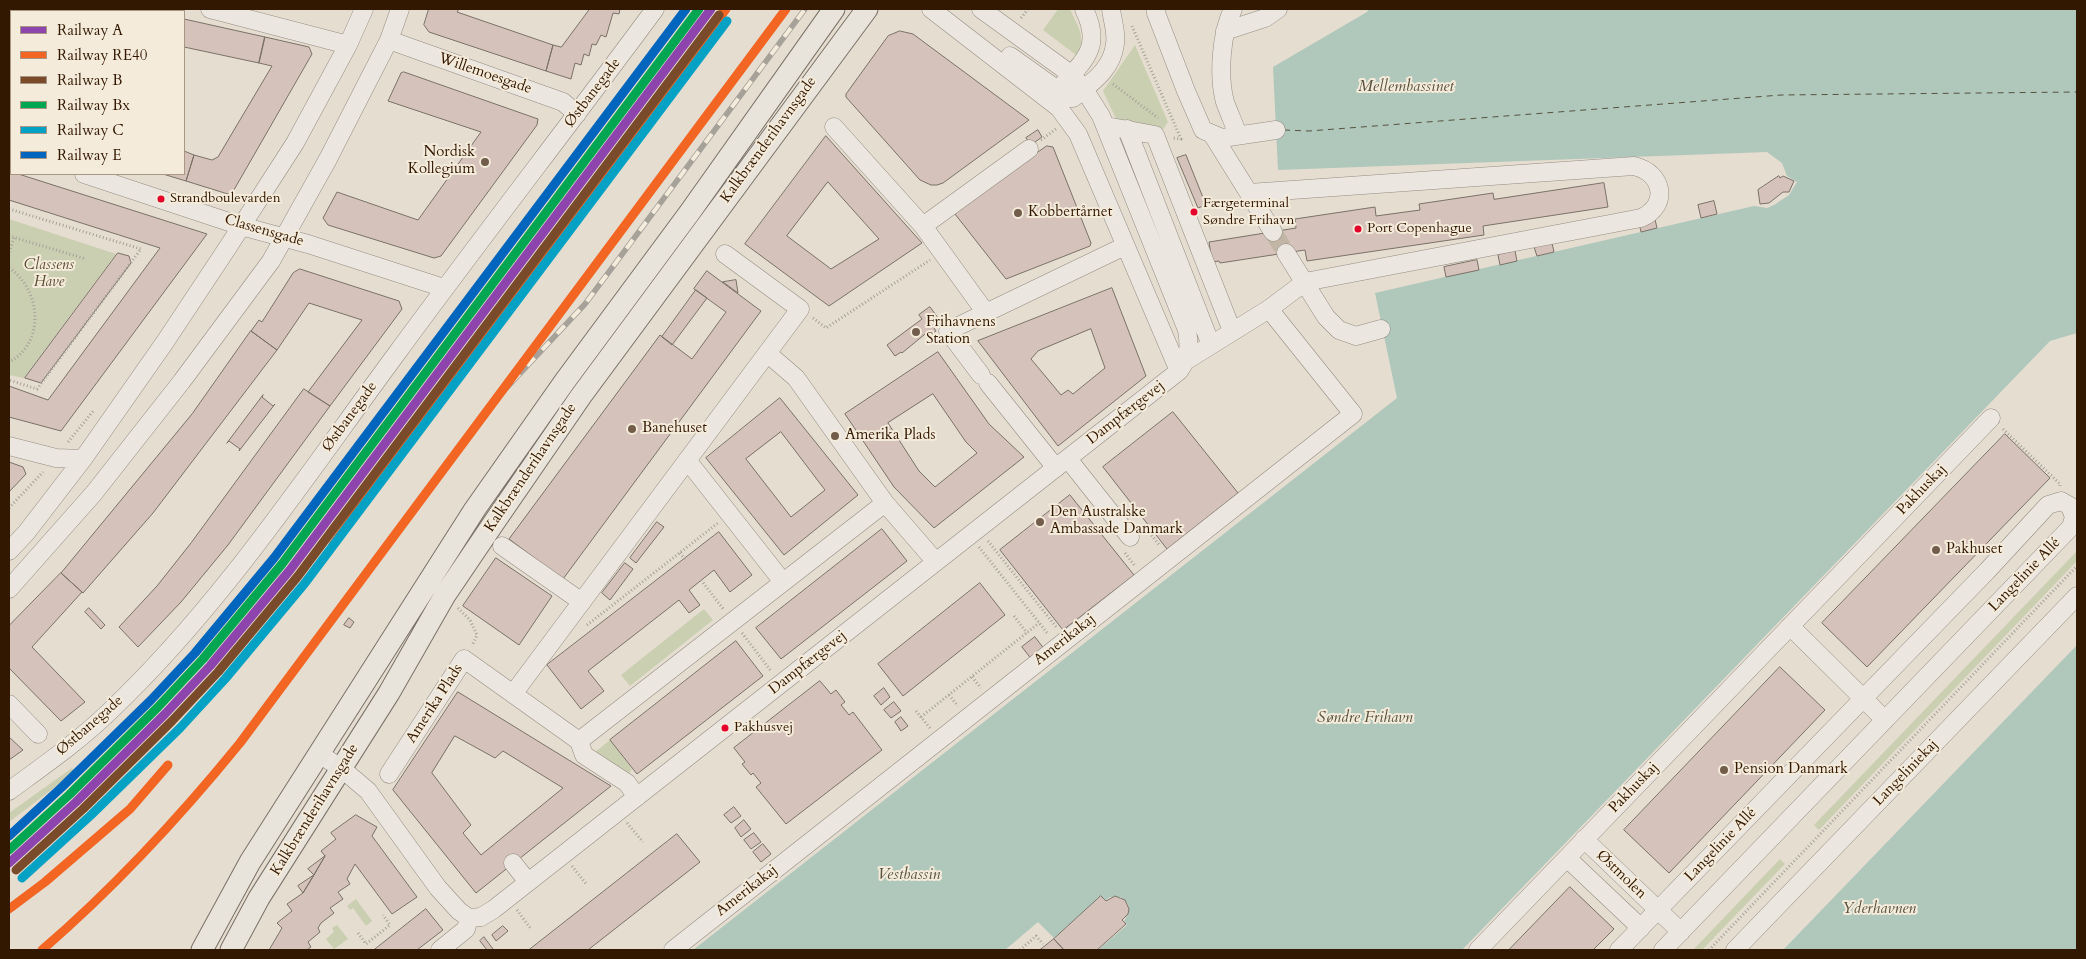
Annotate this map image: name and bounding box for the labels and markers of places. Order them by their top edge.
place label: Nordisk Kollegium [408,144,475,179]
marker: Nordisk Kollegium [479,156,491,168]
place label: Strandboulevarden [170,191,281,207]
marker: Strandboulevarden [156,194,166,204]
place label: Færgeterminal Søndre Frihavn [1203,196,1294,228]
place label: Kobbertårnet [1028,204,1112,222]
marker: Kobbertårnet [1012,207,1024,219]
marker: Færgeterminal Søndre Frihavn [1189,207,1199,217]
place label: Port Copenhague [1367,221,1472,237]
marker: Port Copenhague [1353,224,1363,234]
place label: Frihavnens Station [926,314,995,349]
marker: Frihavnens Station [910,326,922,338]
place label: Banehuset [642,420,707,438]
marker: Banehuset [626,423,638,435]
place label: Amerika Plads [845,427,936,445]
marker: Amerika Plads [829,430,841,442]
place label: Den Australske Ambassade Danmark [1050,504,1183,539]
marker: Den Australske Ambassade Danmark [1034,516,1046,528]
place label: Pakhuset [1946,541,2002,559]
marker: Pakhuset [1930,544,1942,556]
place label: Pakhusvej [734,720,793,736]
marker: Pakhusvej [720,723,730,733]
place label: Pension Danmark [1734,761,1848,779]
marker: Pension Danmark [1718,764,1730,776]

